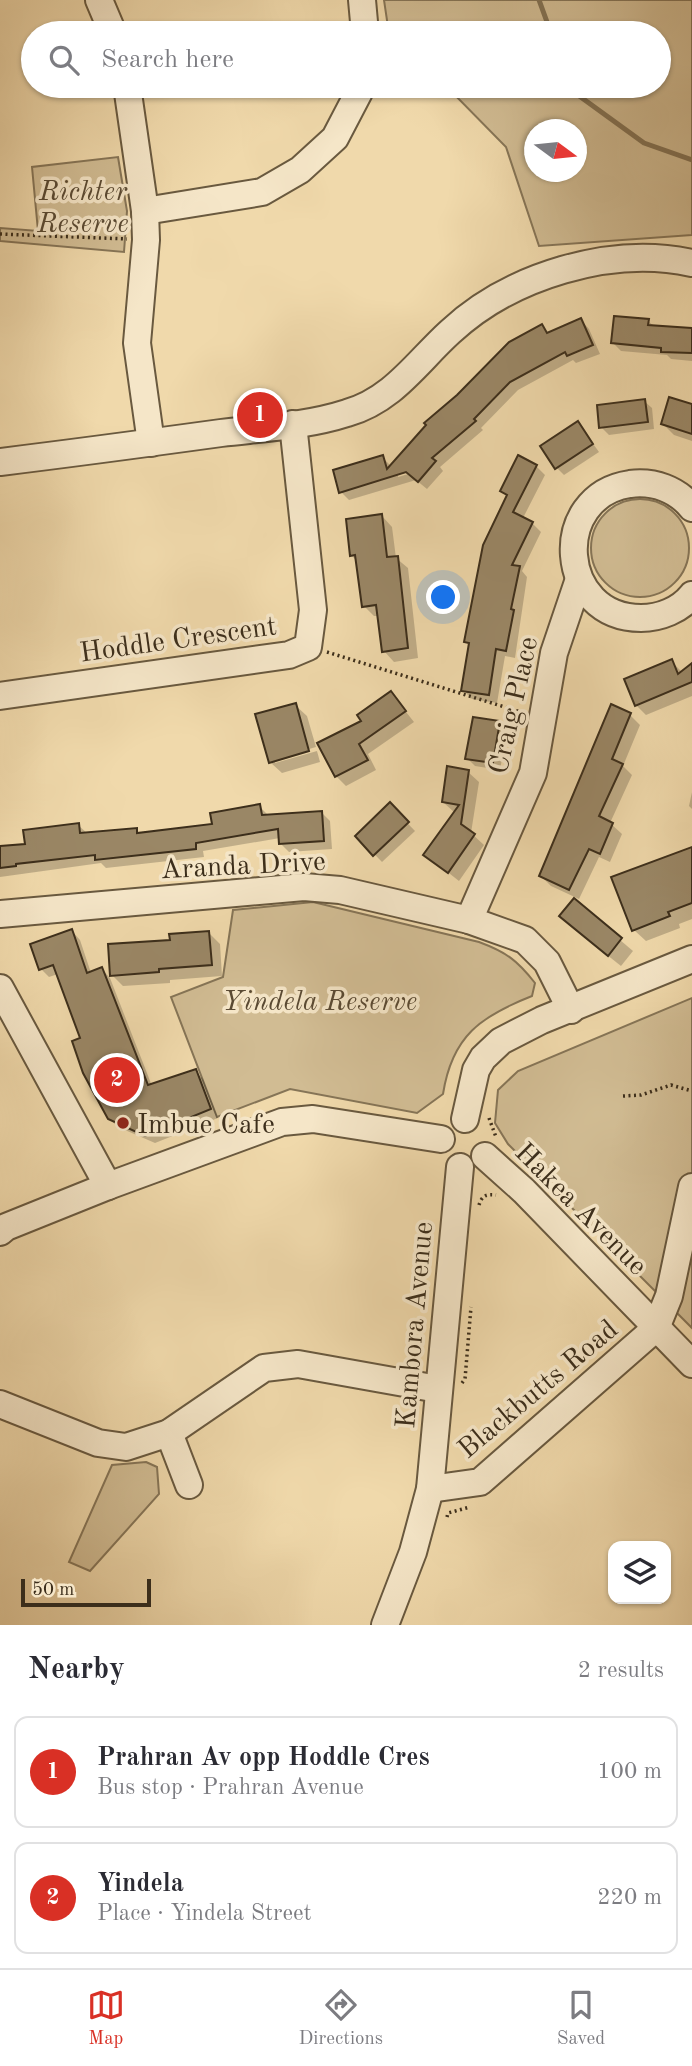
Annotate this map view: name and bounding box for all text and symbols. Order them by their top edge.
search box [21,21,671,98]
icon: search [45,41,83,79]
text: Search here [101,47,234,73]
north arrow [524,119,587,182]
park label: Richter Reserve [36,179,129,239]
pin: 1 [237,389,283,441]
your location [426,580,460,614]
street label: Hoddle Crescent [78,613,279,669]
street label: Craig Place [486,634,544,777]
street label: Aranda Drive [160,849,326,885]
park label: Yindela Reserve [223,989,417,1017]
pin: 2 [94,1054,140,1106]
place label: Imbue Cafe [137,1112,275,1140]
marker: Imbue Cafe [115,1115,131,1131]
street label: Hakea Avenue [508,1139,651,1282]
street label: Kambora Avenue [393,1221,439,1430]
street label: Blackbutts Road [454,1316,624,1465]
map controls [608,1541,671,1604]
button: layers [608,1541,671,1604]
scale bar [21,1576,150,1608]
text: 50 m [32,1581,74,1600]
text: Nearby [28,1655,125,1685]
text: 2 results [578,1659,664,1682]
text: Prahran Av opp Hoddle Cres [97,1745,430,1771]
text: 1 [46,1760,60,1783]
text: 100 m [597,1760,662,1783]
text: Bus stop · Prahran Avenue [97,1776,364,1799]
text: Yindela [97,1871,184,1897]
text: 2 [46,1886,60,1909]
text: 220 m [597,1886,662,1909]
text: Place · Yindela Street [97,1902,312,1925]
tab: Map [87,1986,125,2051]
tab: Directions [299,1986,383,2051]
tab: Saved [557,1986,605,2051]

